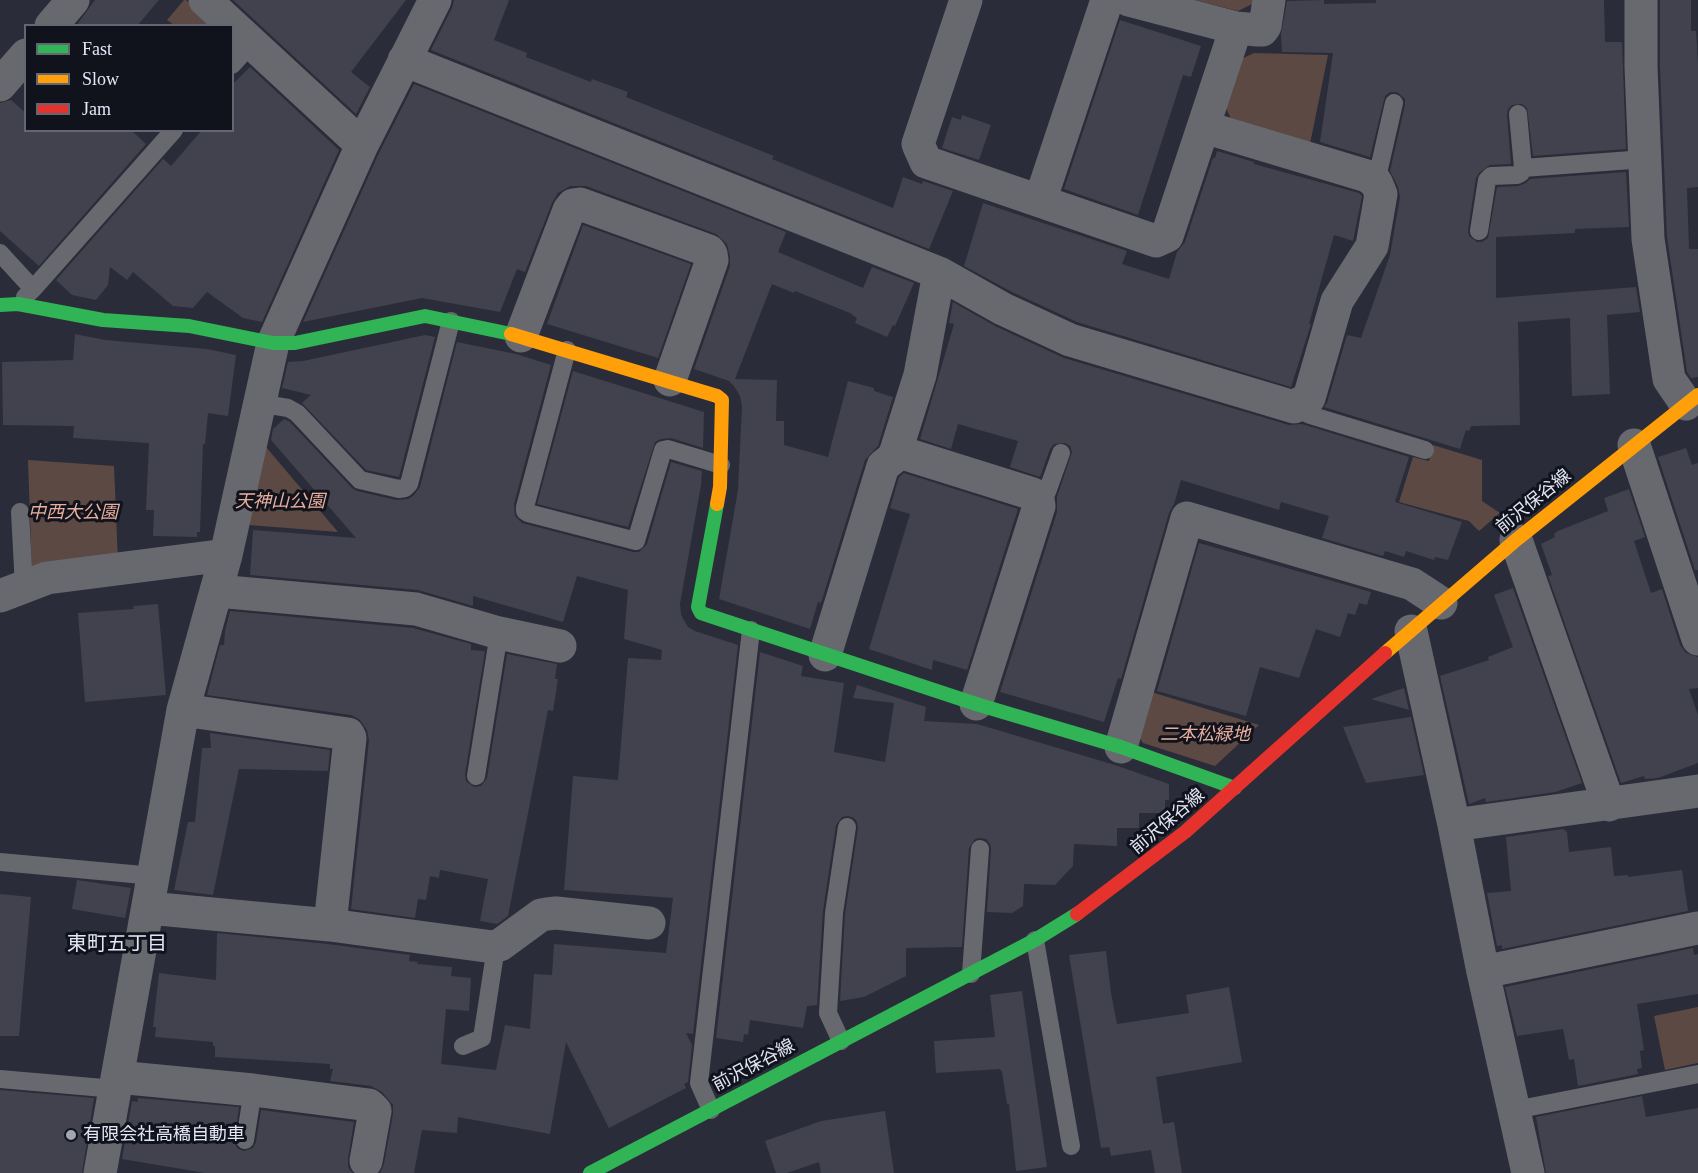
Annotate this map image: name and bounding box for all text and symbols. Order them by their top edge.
legend [24,24,234,132]
text: Fast [82,39,112,59]
text: Slow [82,69,119,89]
text: Jam [82,99,111,119]
street label: 前沢保谷線 [1492,465,1576,539]
park label: 天神山公園 [235,491,325,513]
park label: 中西大公園 [28,502,118,524]
park label: 二本松緑地 [1160,724,1250,746]
street label: 前沢保谷線 [1127,785,1209,859]
district label: 東町五丁目 [67,933,167,957]
street label: 前沢保谷線 [709,1035,799,1097]
place label: 有限会社高橋自動車 [83,1124,245,1146]
marker: 有限会社高橋自動車 [64,1128,78,1142]

